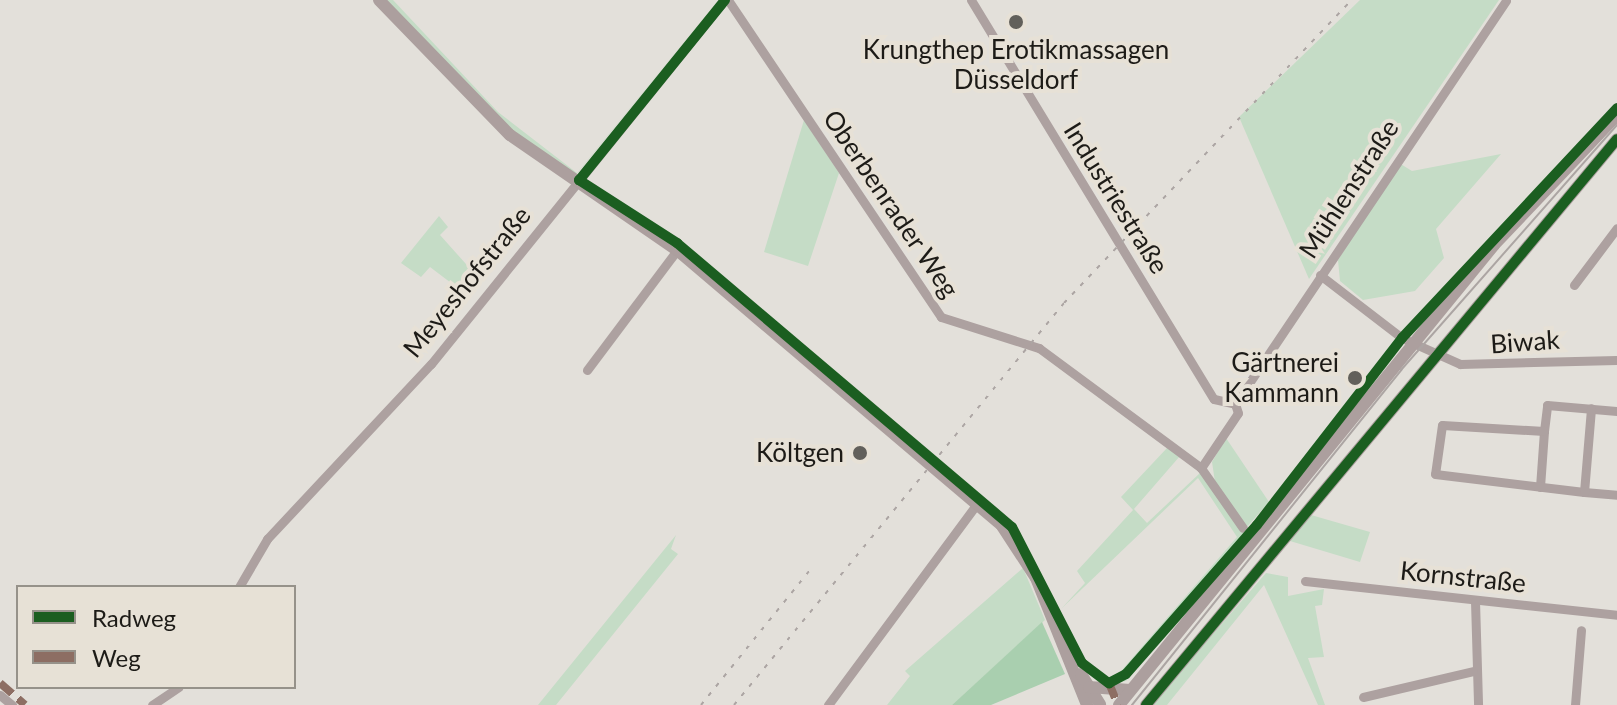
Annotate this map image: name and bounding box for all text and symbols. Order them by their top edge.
marker: Krungthep Erotikmassagen Düsseldorf [1007,13,1025,31]
place label: Krungthep Erotikmassagen Düsseldorf [863,34,1169,96]
street label: Oberbenrader Weg [816,104,966,304]
street label: Mühlenstraße [1293,114,1405,264]
street label: Industriestraße [1057,117,1175,279]
street label: Meyeshofstraße [397,200,537,364]
street label: Biwak [1489,324,1561,360]
place label: Gärtnerei Kammann [1224,347,1339,408]
marker: Gärtnerei Kammann [1346,369,1364,387]
place label: Költgen [756,437,844,469]
marker: Költgen [851,444,869,462]
street label: Kornstraße [1398,555,1528,599]
legend [16,585,296,689]
text: Radweg [92,603,176,632]
text: Weg [92,643,141,672]

